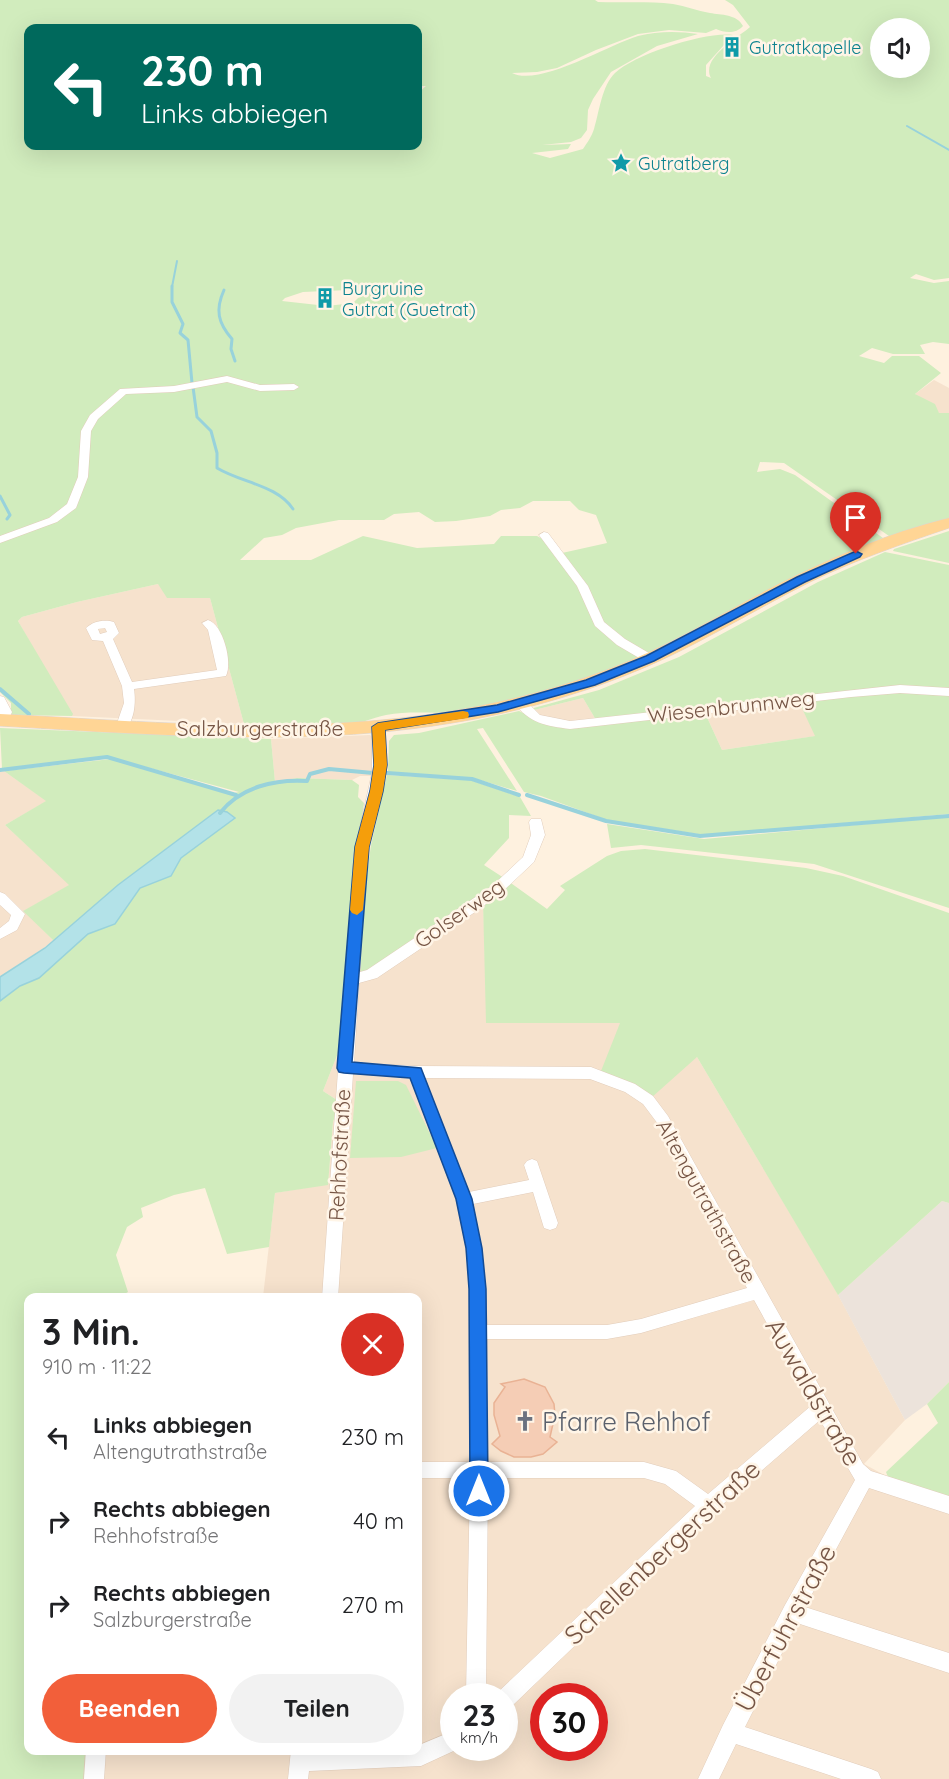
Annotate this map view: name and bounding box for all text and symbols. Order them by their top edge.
map controls [870,18,930,78]
button: sound [870,18,930,78]
building icon: Gutratkapelle [720,35,744,59]
place label: Gutratkapelle [749,36,861,59]
text: 230 m [141,44,264,97]
icon: left [42,48,120,126]
text: Links abbiegen [141,96,328,130]
place icon: Gutratberg [609,151,633,175]
place label: Gutratberg [638,152,730,175]
place label: Burgruine Gutrat (Guetrat) [342,277,476,321]
building icon: Burgruine Gutrat (Guetrat) [313,286,337,310]
pin [830,492,881,554]
icon: arrive [839,501,872,534]
street label: Wiesenbrunnweg [646,684,816,728]
street label: Salzburgerstraße [177,715,343,741]
street label: Golserweg [409,873,509,953]
street label: Rehhofstraße [323,1088,355,1222]
street label: Altengutrathstraße [651,1115,763,1287]
text: 3 Min. [42,1309,140,1354]
street label: Auwaldstraße [758,1312,870,1472]
button: close [341,1313,404,1376]
text: 910 m · 11:22 [42,1354,152,1379]
place label: Pfarre Rehhof [542,1405,711,1438]
church icon: Pfarre Rehhof [513,1409,537,1433]
text: Links abbiegen [93,1411,252,1439]
icon: left [42,1421,75,1454]
text: 230 m [341,1423,404,1451]
text: Altengutrathstraße [93,1439,267,1464]
street label: Schellenbergerstraße [557,1453,767,1651]
position arrow [447,1459,511,1523]
text: Rechts abbiegen [93,1495,271,1523]
icon: right [42,1505,75,1538]
text: 40 m [353,1507,404,1535]
text: Rehhofstraße [93,1523,219,1548]
street label: Überfuhrstraße [727,1539,843,1717]
text: Rechts abbiegen [93,1579,271,1607]
icon: right [42,1589,75,1622]
text: 270 m [342,1591,404,1619]
text: Salzburgerstraße [93,1607,252,1632]
button: Beenden [42,1674,217,1743]
button: Teilen [229,1674,404,1743]
speed limit sign: 30 [530,1683,608,1761]
text: 23 [462,1696,496,1734]
text: km/h [460,1728,498,1747]

